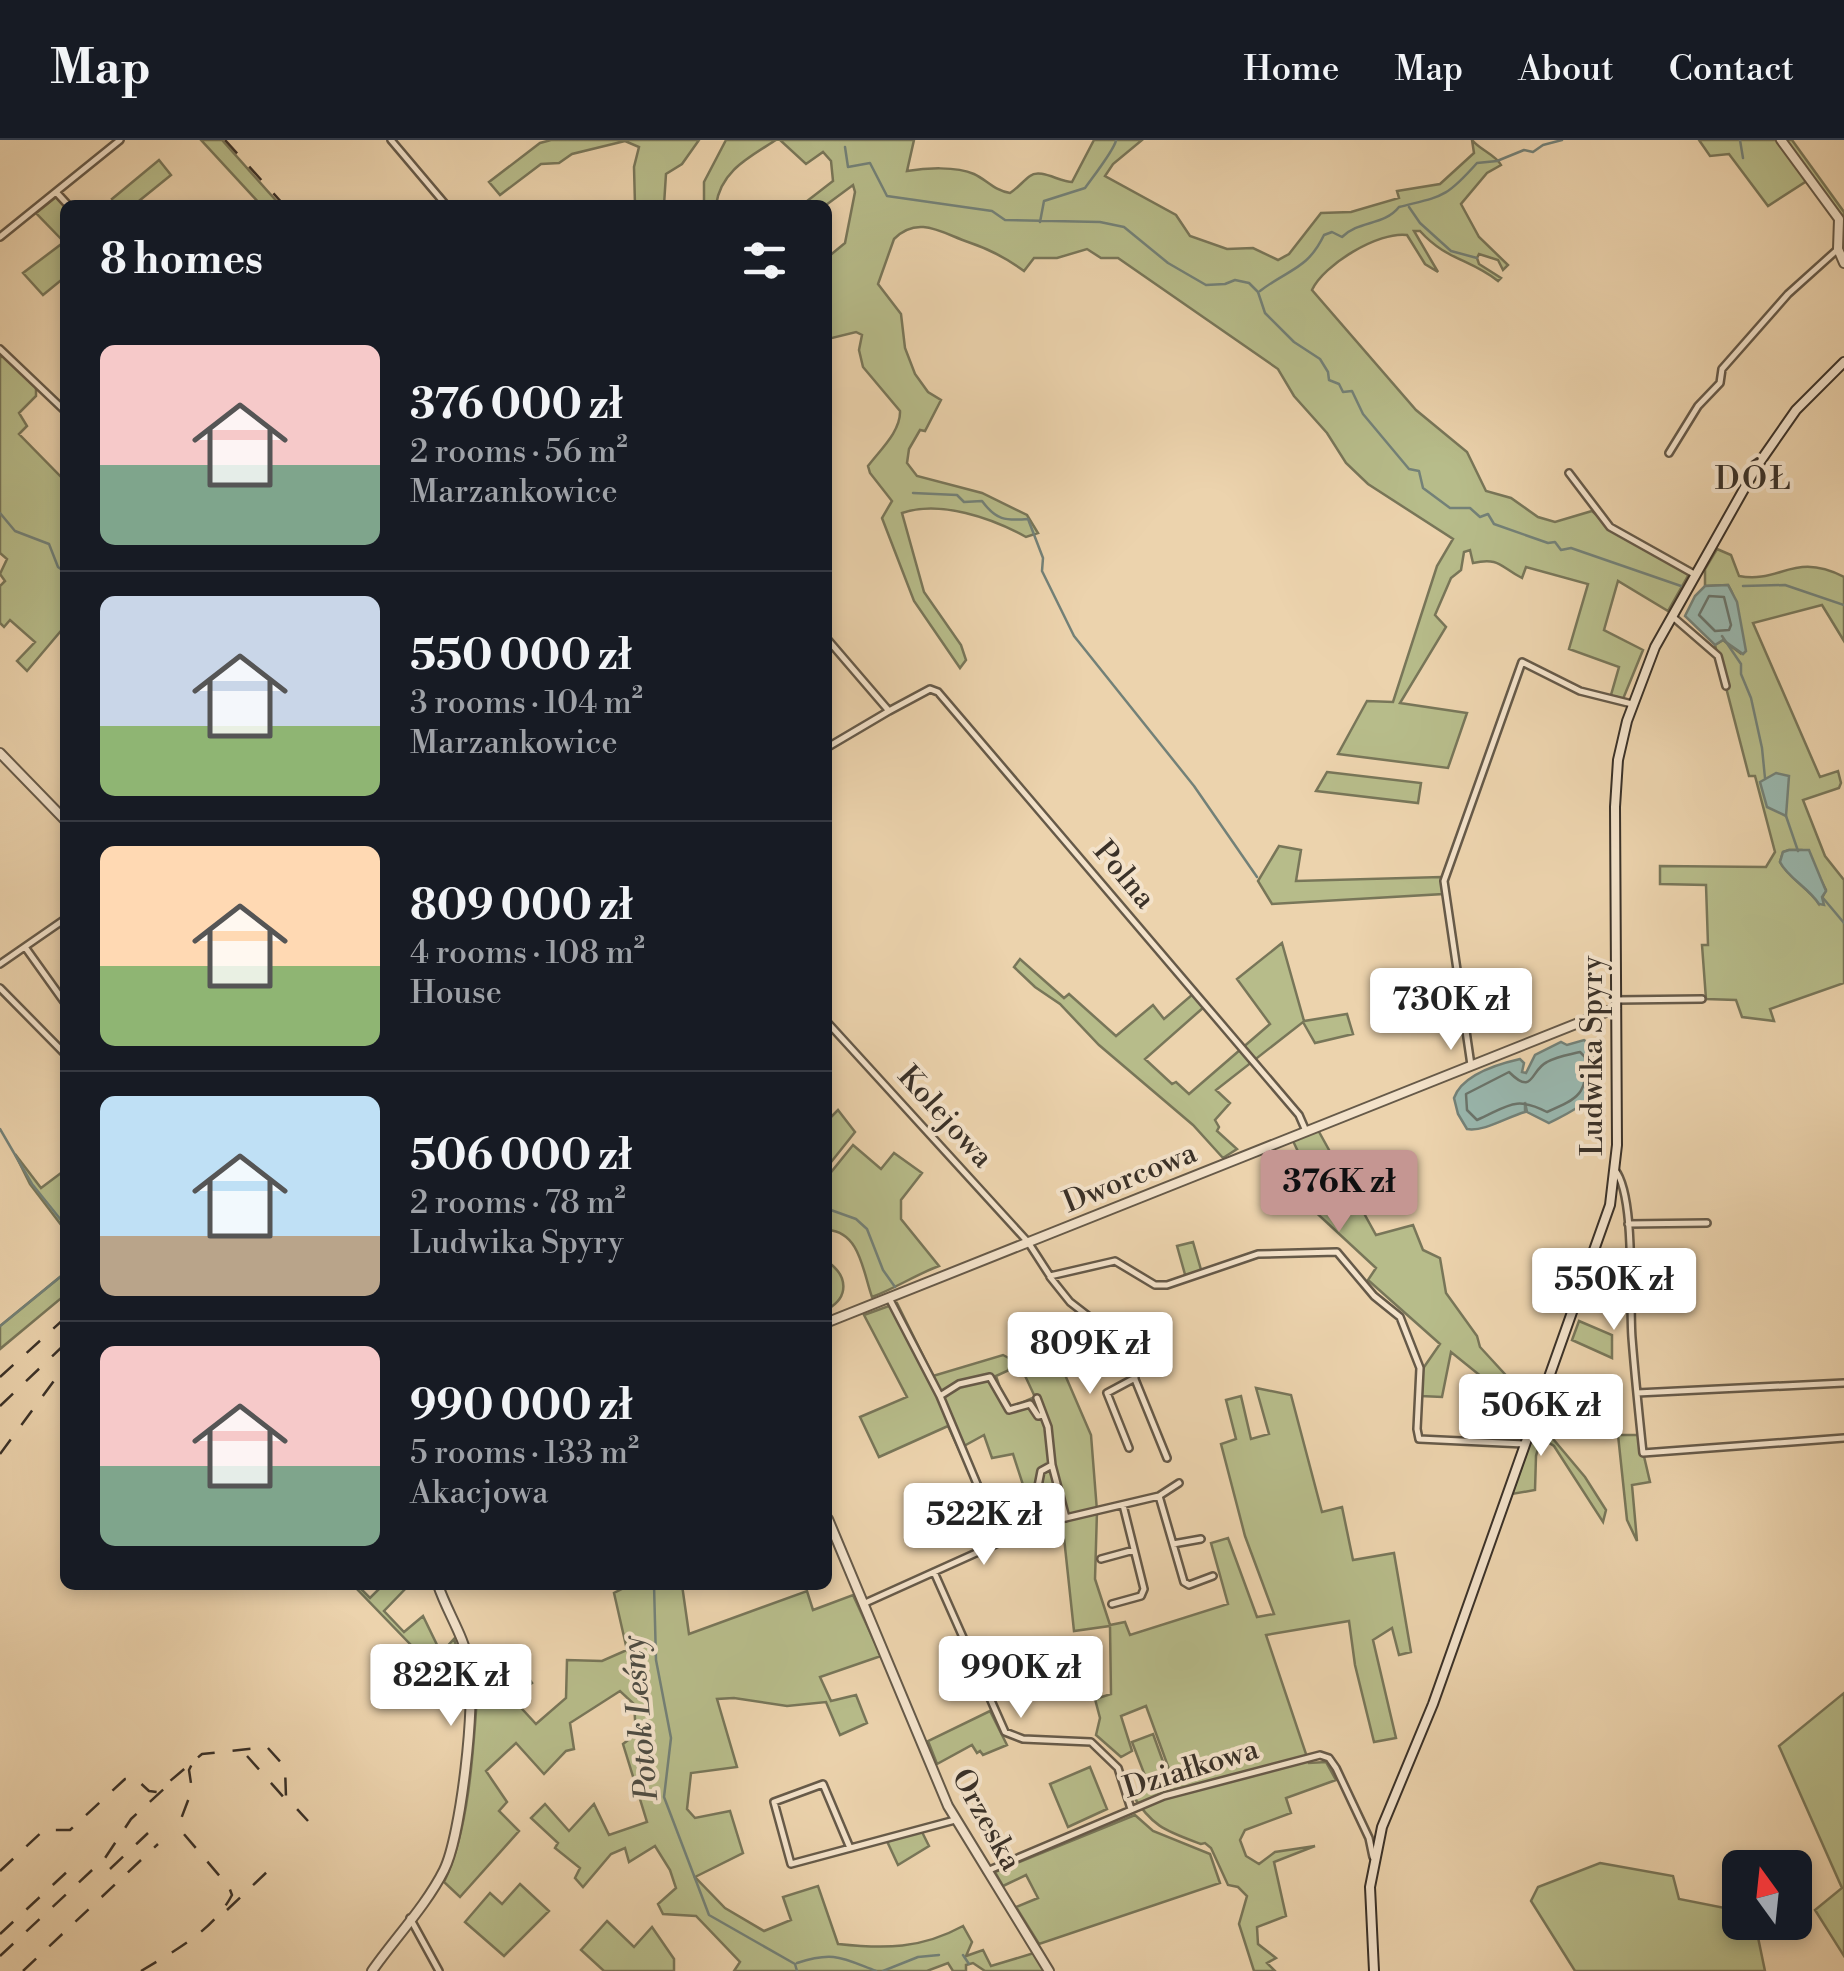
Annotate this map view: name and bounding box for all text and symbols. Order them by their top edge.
text: Map [50,39,151,99]
text: Home [1243,48,1339,91]
text: Map [1394,48,1463,91]
text: About [1518,48,1614,91]
text: Contact [1669,48,1794,91]
icon: filters [737,233,792,288]
text: 8 homes [100,234,263,287]
text: 376 000 zł [410,379,623,432]
icon: home [180,385,300,505]
text: 2 rooms · 56 m² [410,432,628,472]
district label: DÓŁ [1715,457,1793,499]
text: Marzankowice [410,472,618,512]
text: 550 000 zł [410,630,631,683]
icon: home [180,636,300,756]
text: 3 rooms · 104 m² [410,683,643,723]
text: Marzankowice [410,723,618,763]
street label: Polna [1085,833,1164,917]
text: 809 000 zł [410,880,633,933]
icon: home [180,886,300,1006]
text: 4 rooms · 108 m² [410,933,645,973]
street label: Ludwika Spyry [1574,956,1612,1156]
pin: 730K zł [1359,968,1543,1053]
text: House [410,973,502,1013]
text: 730K zł [1392,980,1510,1020]
street label: Kolejowa [889,1058,1001,1177]
text: 506 000 zł [410,1130,632,1183]
street label: Dworcowa [1058,1134,1203,1222]
icon: home [180,1136,300,1256]
pin: 376K zł [1247,1150,1431,1235]
text: 376K zł [1283,1162,1395,1202]
text: 2 rooms · 78 m² [410,1183,626,1223]
text: Ludwika Spyry [410,1223,623,1263]
pin: 550K zł [1522,1248,1706,1333]
text: 550K zł [1554,1260,1674,1300]
pin: 809K zł [998,1312,1182,1397]
text: 809K zł [1030,1324,1150,1364]
pin: 506K zł [1449,1374,1633,1459]
text: 990 000 zł [410,1380,632,1433]
icon: home [180,1386,300,1506]
text: 506K zł [1481,1386,1601,1426]
text: 5 rooms · 133 m² [410,1433,639,1473]
text: Akacjowa [410,1473,548,1513]
pin: 522K zł [892,1483,1076,1568]
text: 522K zł [926,1495,1042,1535]
water label: Potok Leśny [613,1633,667,1803]
pin: 990K zł [929,1636,1113,1721]
pin: 822K zł [359,1644,543,1729]
text: 990K zł [961,1648,1081,1688]
text: 822K zł [392,1656,510,1696]
street label: Działkowa [1119,1730,1264,1808]
street label: Orzeska [942,1762,1030,1878]
north arrow [1722,1850,1812,1940]
map controls [1722,1850,1812,1940]

